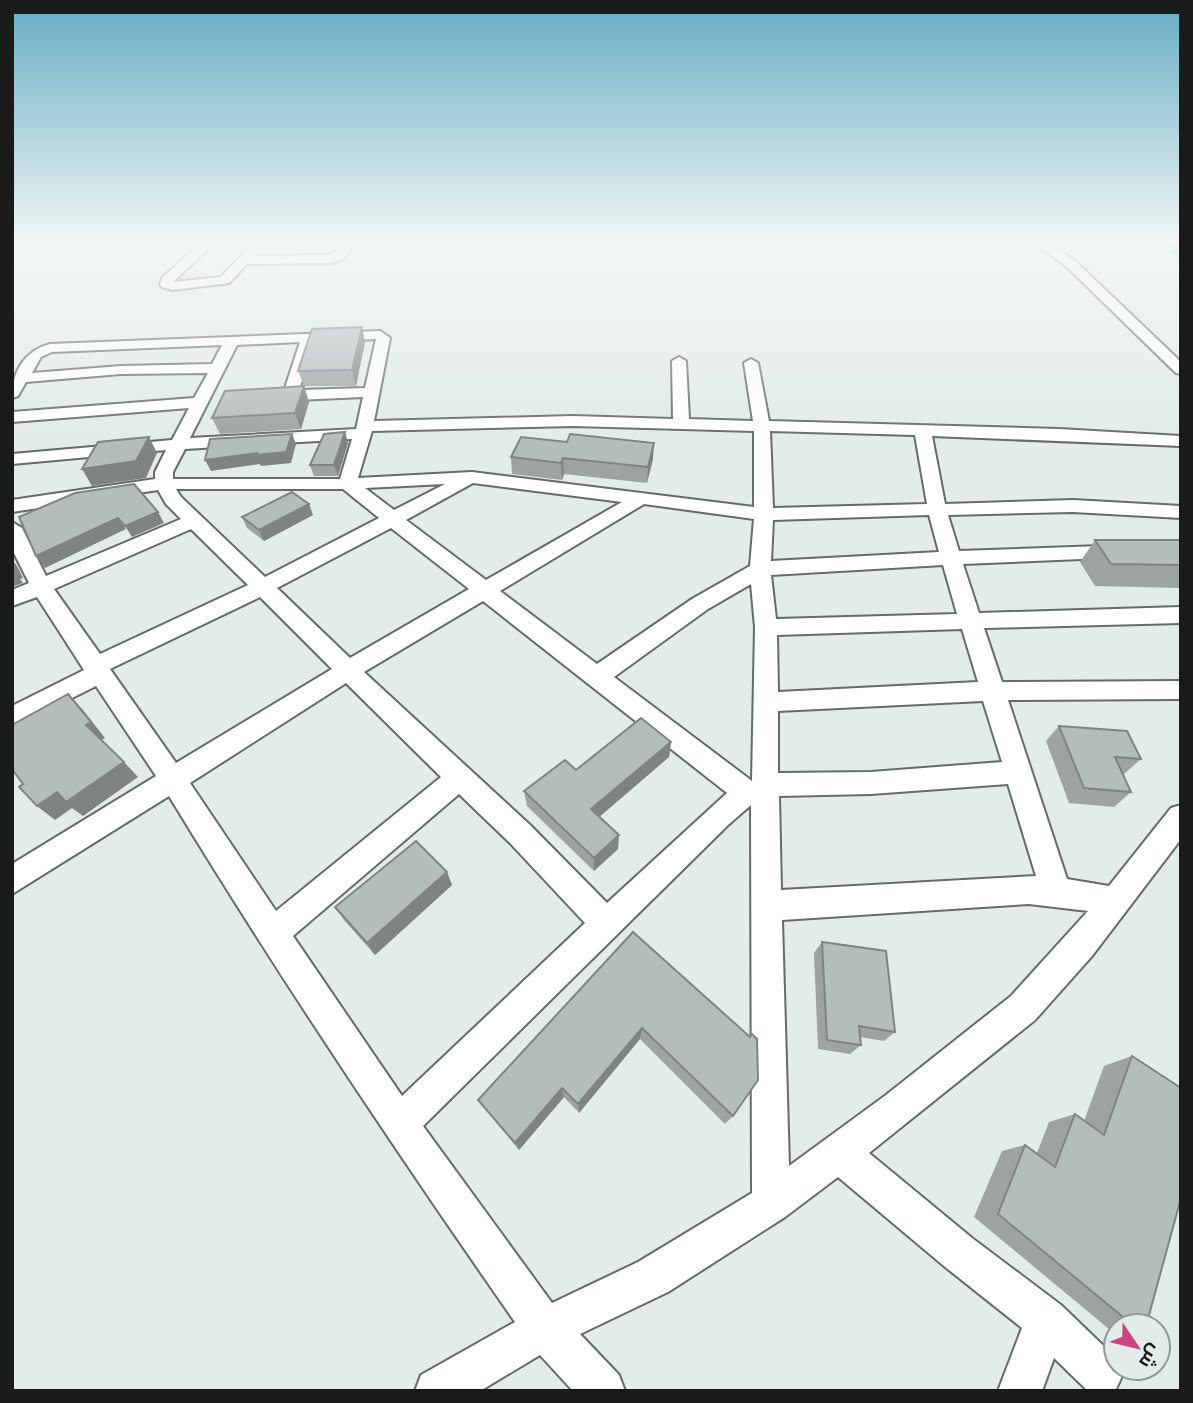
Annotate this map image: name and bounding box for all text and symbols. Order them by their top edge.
north arrow [1102,1312,1172,1382]
text: ش [1134,1340,1168,1374]

